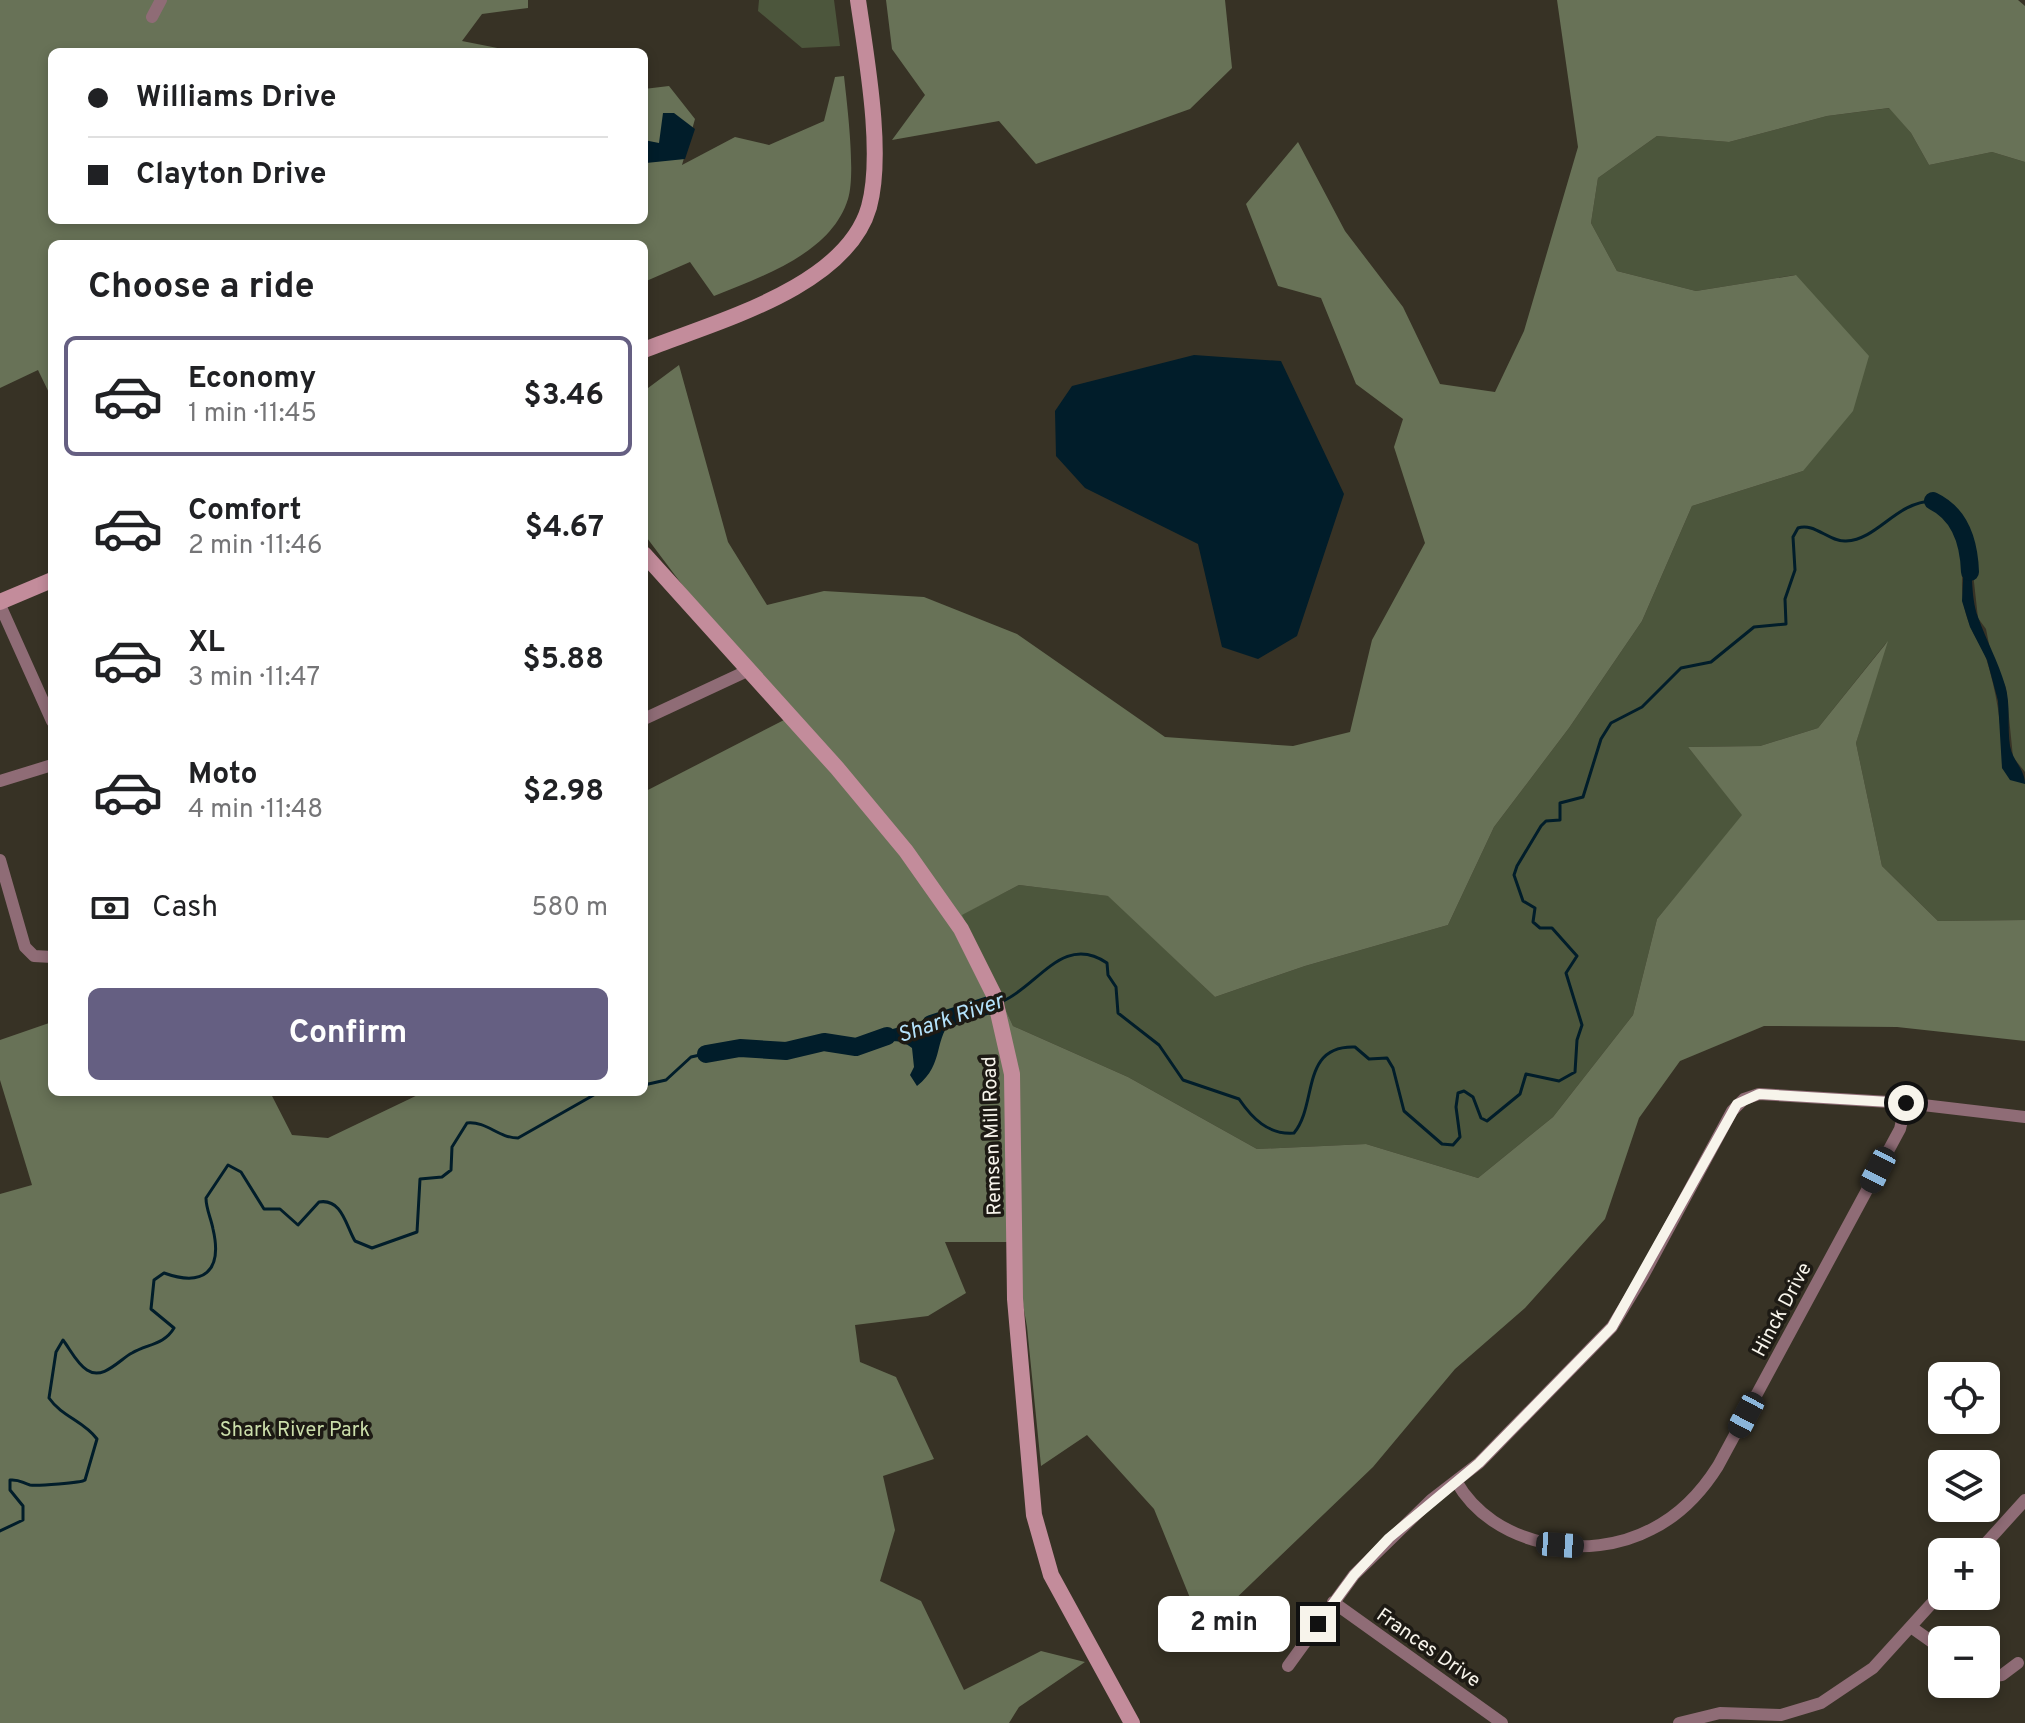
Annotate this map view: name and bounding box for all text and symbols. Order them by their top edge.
text: Williams Drive [136,80,337,117]
text: Clayton Drive [136,157,327,194]
text: Choose a ride [88,265,314,311]
icon: car [92,360,164,432]
text: Economy [188,361,316,398]
text: $3.46 [524,378,604,415]
text: 1 min · 11:45 [188,398,317,431]
icon: car [92,492,164,564]
text: Comfort [188,493,301,530]
text: $4.67 [525,510,604,547]
text: 2 min · 11:46 [188,530,322,563]
icon: car [92,624,164,696]
text: XL [188,625,225,662]
text: $5.88 [523,642,604,679]
text: 3 min · 11:47 [188,662,320,695]
icon: car [92,756,164,828]
text: Moto [188,757,258,794]
text: $2.98 [523,774,604,811]
text: 4 min · 11:48 [188,794,323,827]
icon: cash [88,886,132,930]
text: Cash [152,890,218,927]
text: 580 m [531,892,608,925]
button: Confirm [88,988,608,1080]
water label: Shark River [894,988,1009,1050]
street label: Remsen Mill Road [977,1056,1009,1216]
route start [1888,1085,1924,1121]
car [1856,1143,1900,1197]
street label: Hinck Drive [1747,1258,1819,1362]
map controls [1928,1362,2000,1698]
button: locate [1928,1362,2000,1434]
car [1724,1388,1768,1442]
park label: Shark River Park [220,1418,370,1444]
button: layers [1928,1450,2000,1522]
car [1535,1531,1585,1559]
button: + [1928,1538,2000,1610]
callout: 2 min [1158,1596,1290,1652]
street label: Frances Drive [1371,1603,1485,1694]
route end [1300,1606,1336,1642]
text: 2 min [1190,1607,1258,1640]
button: − [1928,1626,2000,1698]

